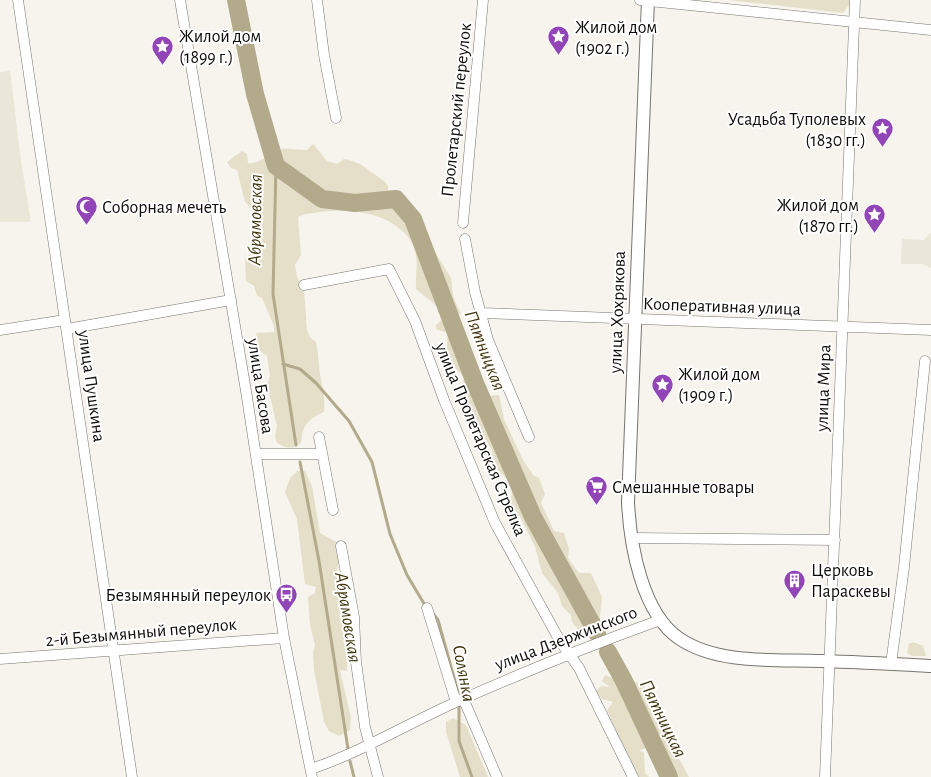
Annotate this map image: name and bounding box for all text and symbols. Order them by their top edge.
place label: Жилой дом (1902 г.) [575,19,657,58]
street label: Пролетарский переулок [439,21,475,198]
place icon: Жилой дом (1902 г.) [547,25,571,56]
place label: Жилой дом (1899 г.) [179,28,261,67]
place icon: Жилой дом (1899 г.) [151,34,175,65]
place label: Усадьба Туполевых (1830 гг.) [728,110,866,150]
place icon: Усадьба Туполевых (1830 гг.) [870,117,894,148]
water label: Абрамовская [245,174,266,267]
mosque icon: Соборная мечеть [74,195,98,226]
place label: Жилой дом (1870 гг.) [777,197,859,236]
place label: Соборная мечеть [102,198,227,217]
place icon: Жилой дом (1870 гг.) [863,203,887,234]
street label: улица Хохрякова [607,251,629,375]
street label: Кооперативная улица [643,295,801,319]
water label: Пятницкая [461,308,509,393]
street label: улица Пушкина [74,328,108,443]
street label: улица Басова [243,336,276,435]
street label: улица Пролетарская Стрелка [431,339,529,539]
street label: улица Мира [813,344,835,433]
place label: Жилой дом (1909 г.) [678,366,760,405]
place icon: Жилой дом (1909 г.) [650,372,674,403]
supermarket icon: Смешанные товары [584,475,608,506]
place label: Смешанные товары [612,479,755,497]
place label: Церковь Параскевы [811,562,891,601]
building icon: Церковь Параскевы [783,568,807,599]
water label: Абрамовская [331,570,364,664]
bus stop icon: Безымянный переулок [275,583,299,614]
place label: Безымянный переулок [106,587,272,605]
street label: улица Дзержинского [492,604,640,675]
street label: 2-й Безымянный переулок [45,616,238,650]
water label: Солянка [449,643,478,703]
water label: Пятницкая [636,677,690,761]

